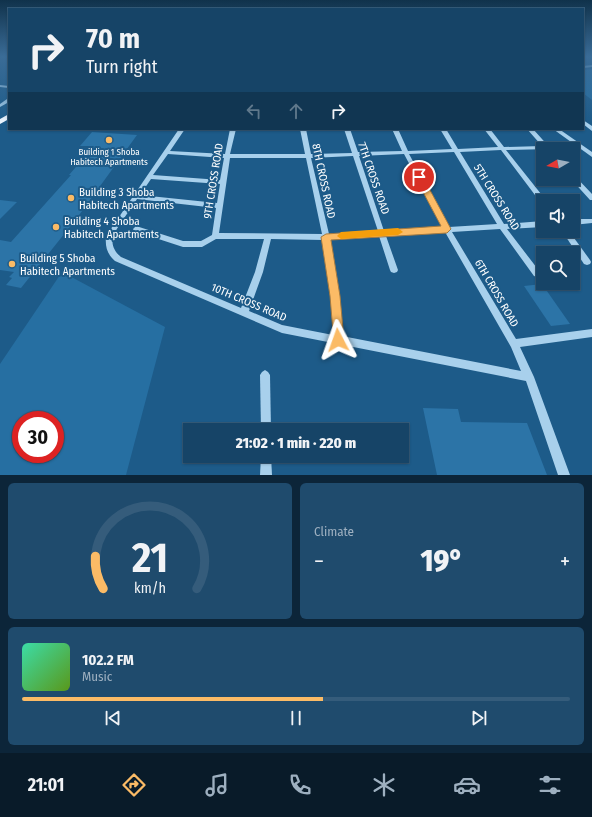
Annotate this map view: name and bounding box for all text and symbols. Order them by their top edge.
text: 70 m [86,22,140,55]
icon: right [20,24,72,76]
text: Turn right [86,56,158,78]
icon: left [243,100,265,122]
icon: ahead [285,100,307,122]
icon: right [327,100,349,122]
marker: Building 1 Shoba Habitech Apartments [104,135,114,145]
street label: 7TH CROSS ROAD [355,140,392,216]
street label: 9TH CROSS ROAD [201,142,226,220]
street label: 8TH CROSS ROAD [309,142,338,220]
north arrow [536,142,580,186]
map controls [536,142,580,290]
place label: Building 1 Shoba Habitech Apartments [70,147,148,167]
pin [402,160,436,194]
street label: 5TH CROSS ROAD [471,162,522,233]
icon: arrive [408,166,430,188]
place label: Building 3 Shoba Habitech Apartments [79,186,174,212]
marker: Building 3 Shoba Habitech Apartments [66,193,76,203]
button: sound [536,194,580,238]
place label: Building 4 Shoba Habitech Apartments [64,215,159,241]
marker: Building 4 Shoba Habitech Apartments [51,222,61,232]
button: search [536,246,580,290]
place label: Building 5 Shoba Habitech Apartments [20,252,115,278]
street label: 6TH CROSS ROAD [472,257,521,329]
marker: Building 5 Shoba Habitech Apartments [7,259,17,269]
street label: 10TH CROSS ROAD [209,281,288,324]
position arrow [317,319,359,361]
speed limit sign: 30 [12,411,64,463]
text: 21:02 · 1 min · 220 m [236,434,356,452]
text: Climate [314,524,354,539]
text: 21 [131,533,168,583]
text: 19° [421,543,463,579]
text: − [314,548,324,575]
text: + [560,548,570,575]
text: km/h [134,580,166,597]
text: 102.2 FM [82,651,134,669]
text: Music [82,669,112,684]
icon: previous [102,707,124,729]
icon: pause [285,707,307,729]
icon: next [468,707,490,729]
icon: directions [120,771,148,799]
icon: music [203,771,231,799]
icon: phone [286,771,314,799]
icon: climate [370,771,398,799]
icon: car [453,771,481,799]
icon: filters [536,771,564,799]
text: 21:01 [28,774,64,796]

